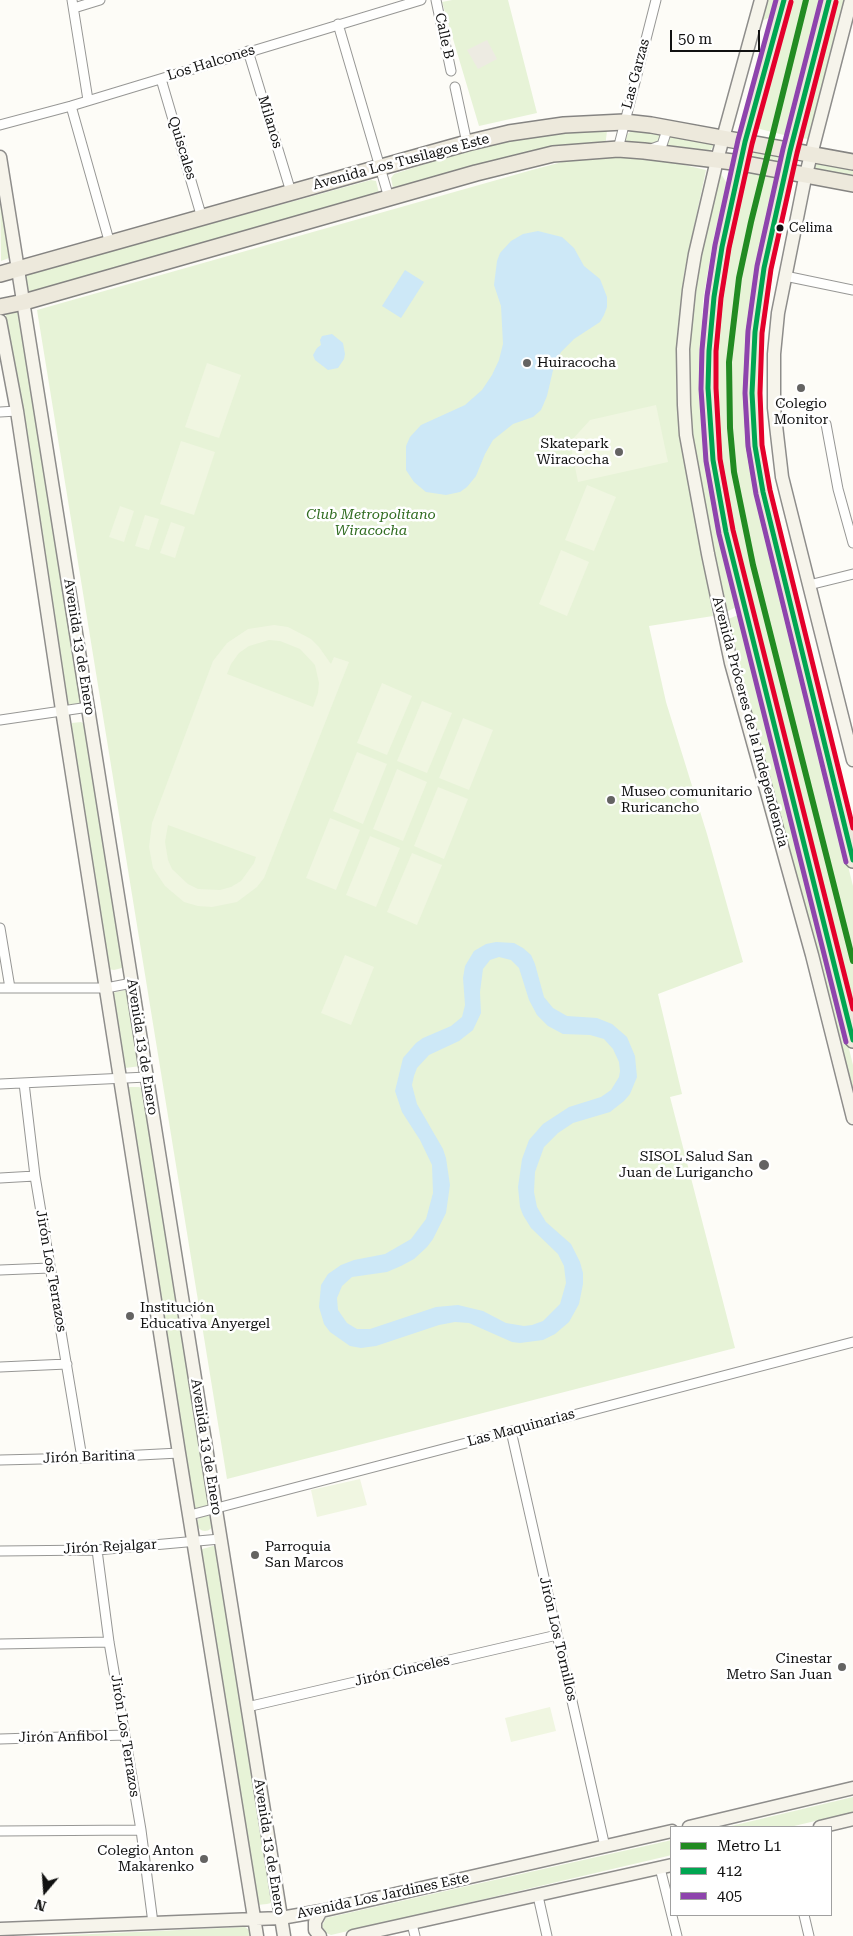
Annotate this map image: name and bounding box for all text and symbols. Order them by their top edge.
street label: Calle B [431,11,457,61]
scale bar [673,20,763,52]
text: 50 m [678,30,712,48]
street label: Las Garzas [619,37,653,111]
street label: Los Halcones [165,42,257,84]
street label: Milanos [254,94,286,150]
street label: Quiscales [164,114,200,182]
street label: Avenida Los Tusilagos Este [311,130,491,194]
place label: Celima [789,220,832,236]
marker: Celima [775,223,785,233]
place label: Huiracocha [537,355,616,371]
marker: Huiracocha [521,357,533,369]
marker: Colegio Monitor [795,382,807,394]
place label: Colegio Monitor [774,396,828,428]
place label: Skatepark Wiracocha [536,436,609,468]
marker: Skatepark Wiracocha [613,446,625,458]
park label: Club Metropolitano Wiracocha [306,507,436,540]
street label: Avenida 13 de Enero [60,578,98,716]
street label: Avenida Próceres de la Independencia [708,595,792,849]
place label: Museo comunitario Ruricancho [621,784,752,816]
marker: Museo comunitario Ruricancho [605,794,617,806]
street label: Avenida 13 de Enero [123,978,161,1116]
place label: SISOL Salud San Juan de Lurigancho [619,1149,753,1182]
marker: SISOL Salud San Juan de Lurigancho [757,1158,771,1172]
street label: Jirón Los Terrazos [32,1209,70,1333]
place label: Institución Educativa Anyergel [140,1300,270,1332]
marker: Institución Educativa Anyergel [124,1310,136,1322]
street label: Avenida 13 de Enero [187,1378,225,1516]
street label: Las Maquinarias [465,1406,577,1450]
street label: Jirón Baritina [42,1447,136,1467]
street label: Jirón Rejalgar [63,1536,157,1558]
place label: Parroquia San Marcos [265,1539,343,1571]
marker: Parroquia San Marcos [249,1549,261,1561]
street label: Jirón Los Tornillos [536,1575,580,1703]
place label: Cinestar Metro San Juan [726,1651,832,1684]
street label: Jirón Cinceles [353,1652,451,1690]
marker: Cinestar Metro San Juan [836,1661,848,1673]
street label: Jirón Los Terrazos [107,1674,143,1798]
street label: Jirón Anfibol [18,1728,108,1746]
street label: Avenida 13 de Enero [250,1778,288,1916]
legend [670,1826,833,1916]
text: Metro L1 [717,1837,782,1855]
place label: Colegio Anton Makarenko [97,1843,194,1875]
marker: Colegio Anton Makarenko [198,1853,210,1865]
text: 412 [717,1862,742,1880]
north arrow [20,1866,70,1916]
street label: Avenida Los Jardines Este [295,1870,471,1922]
text: 405 [717,1887,742,1905]
text: N [33,1896,48,1915]

